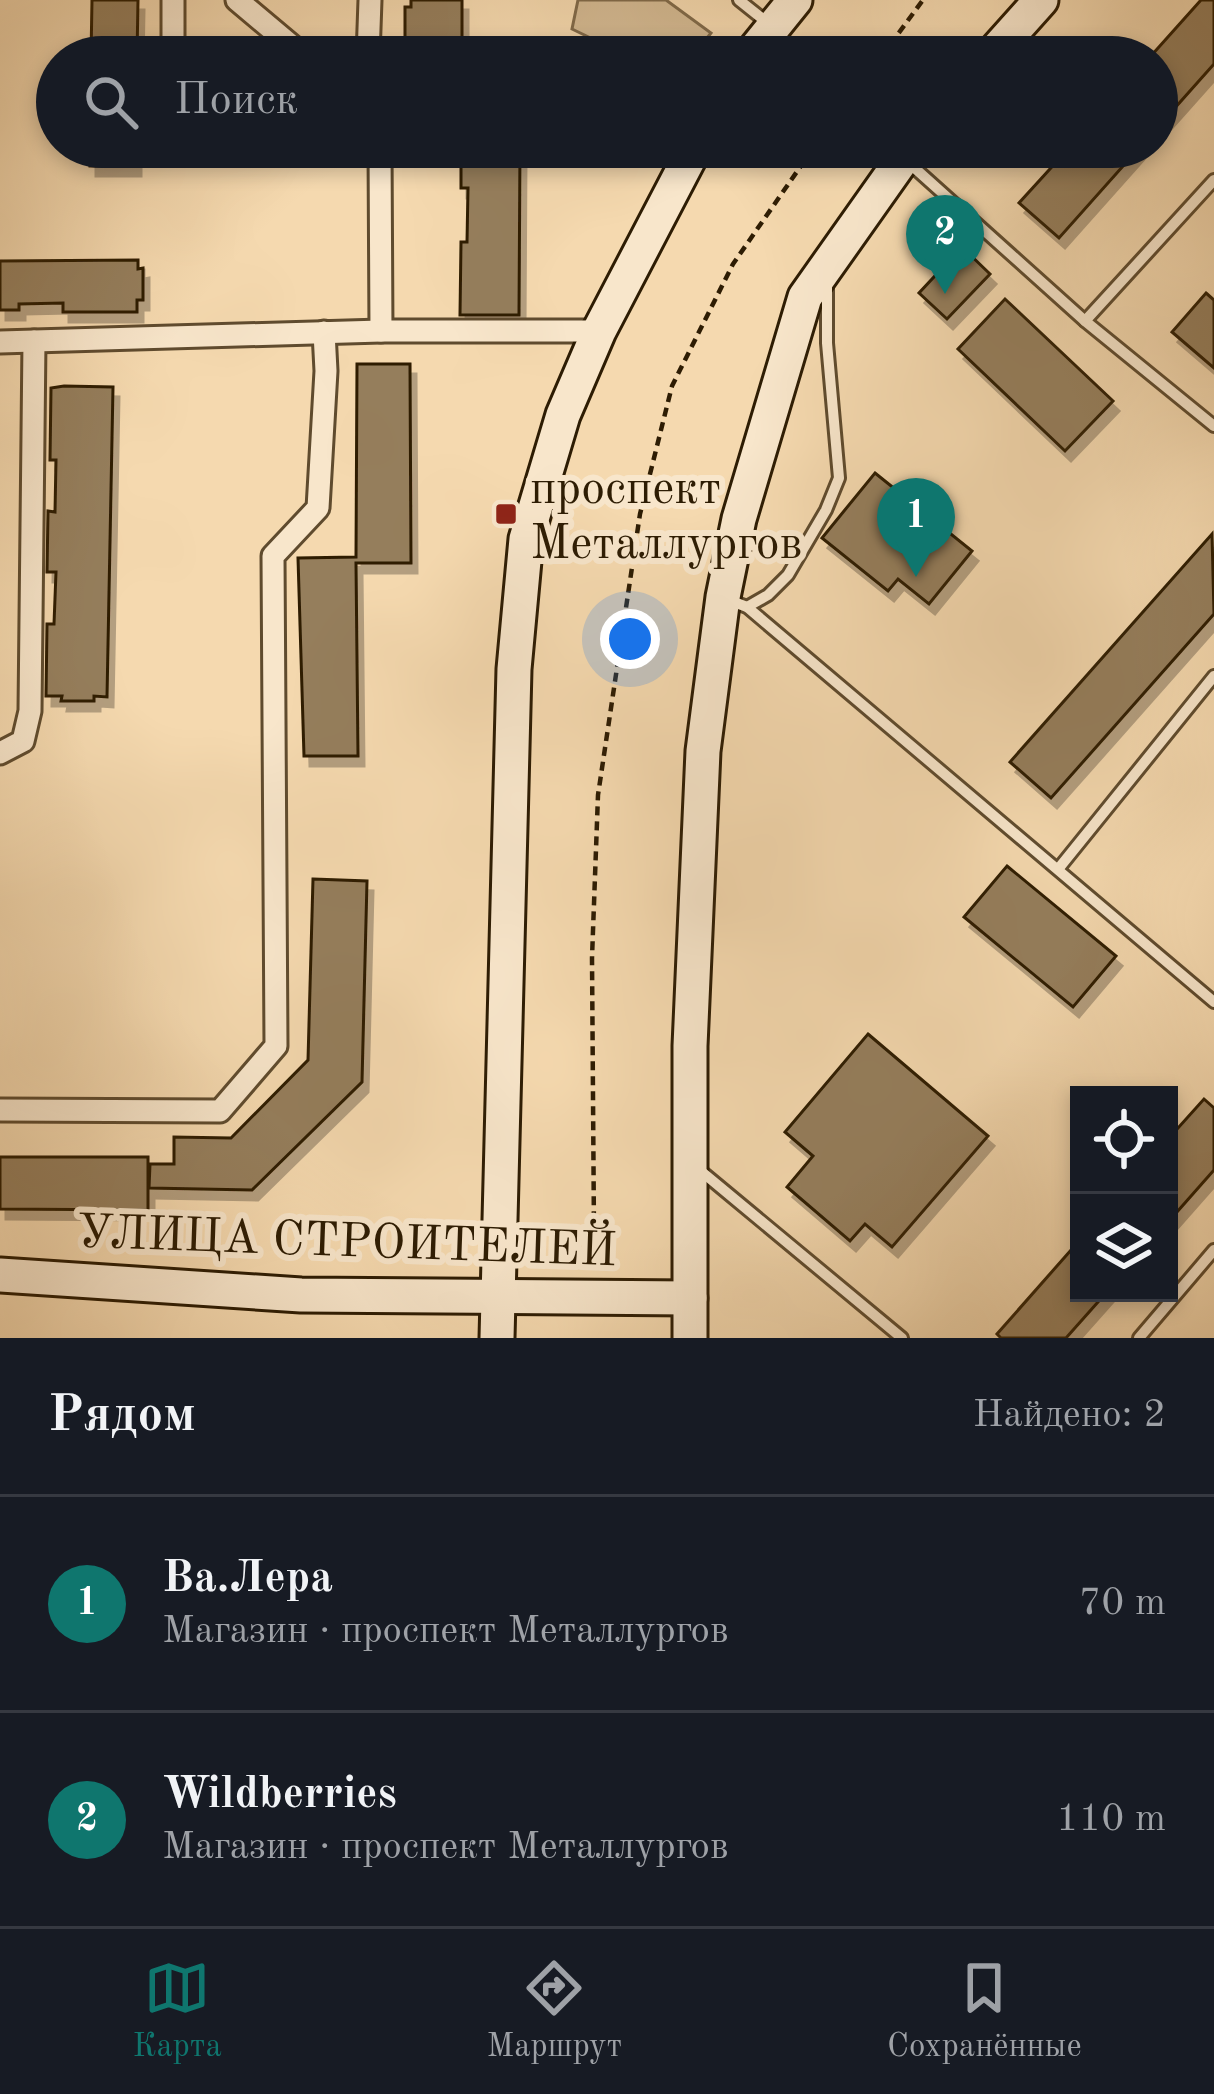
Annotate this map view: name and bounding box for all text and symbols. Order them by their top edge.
search box [36,36,1178,168]
icon: search [78,69,144,135]
text: Поиск [174,79,298,124]
pin: 2 [906,195,984,294]
place label: проспект Металлургов [530,466,803,569]
pin: 1 [877,478,955,577]
marker: проспект Металлургов [493,501,519,527]
your location [600,609,660,669]
map controls [1070,1086,1178,1302]
button: locate [1070,1086,1178,1194]
button: layers [1070,1194,1178,1302]
street label: УЛИЦА СТРОИТЕЛЕЙ [76,1200,618,1276]
text: Рядом [48,1391,196,1442]
text: Найдено: 2 [973,1396,1166,1435]
text: Ва.Лера [162,1557,333,1602]
text: 1 [76,1584,98,1623]
text: 70 m [1079,1584,1166,1623]
text: Магазин · проспект Металлургов [162,1612,729,1651]
text: Wildberries [162,1773,397,1818]
text: 2 [76,1800,98,1839]
text: 110 m [1056,1800,1166,1839]
text: Магазин · проспект Металлургов [162,1828,729,1867]
tab: Карта [132,1955,222,2068]
tab: Маршрут [487,1955,622,2068]
tab: Сохранённые [887,1955,1082,2068]

